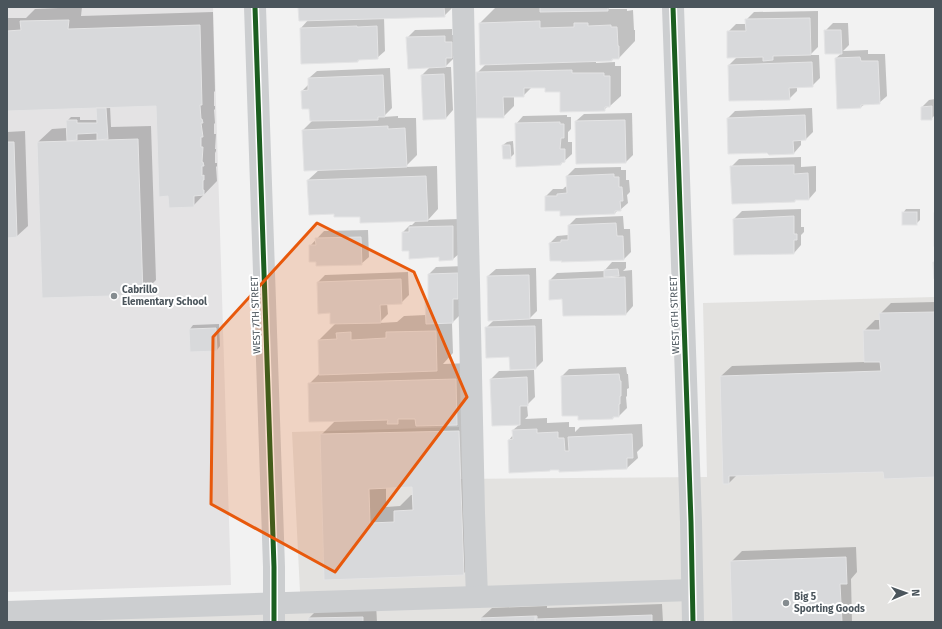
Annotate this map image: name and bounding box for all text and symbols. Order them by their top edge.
street label: WEST 7TH STREET [249,275,263,354]
street label: WEST 6TH STREET [668,275,682,354]
place label: Cabrillo Elementary School [122,284,207,308]
marker: Cabrillo Elementary School [109,291,119,301]
north arrow [886,573,926,613]
text: N [909,589,922,597]
place label: Big 5 Sporting Goods [794,591,865,615]
marker: Big 5 Sporting Goods [781,598,791,608]

